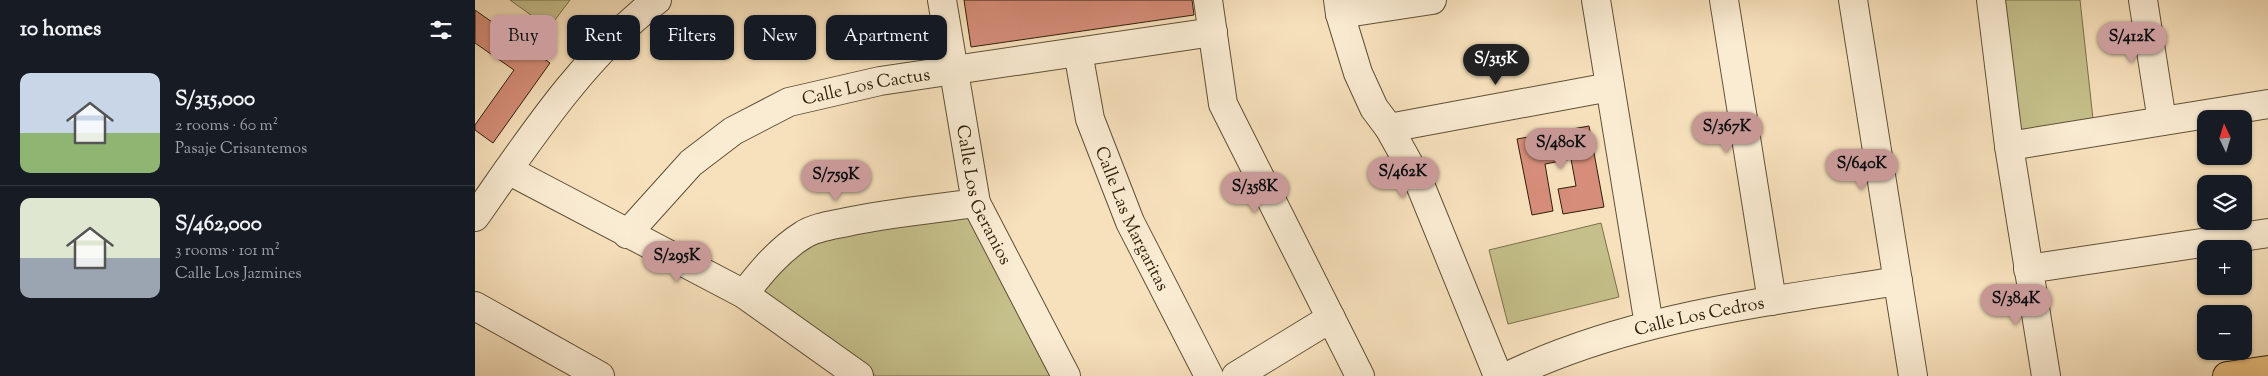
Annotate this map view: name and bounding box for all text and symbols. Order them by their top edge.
text: 10 homes [20,15,101,45]
chip: Buy [490,15,557,60]
chip: Rent [567,15,640,60]
chip: Filters [650,15,734,60]
chip: New [744,15,816,60]
chip: Apartment [826,15,947,60]
icon: filters [427,16,455,44]
pin: S/412K [2091,22,2173,64]
text: S/412K [2109,26,2155,49]
pin: S/315K [1455,44,1537,86]
text: S/315K [1474,48,1518,71]
street label: Calle Los Cactus [800,63,932,114]
text: S/315,000 [175,85,255,115]
icon: home [60,93,120,153]
north arrow [2197,110,2253,165]
map controls [2197,110,2252,360]
pin: S/367K [1686,112,1768,154]
text: 2 rooms · 60 m² [175,115,278,138]
text: S/367K [1703,116,1751,139]
street label: Calle Los Geranios [948,123,1017,270]
pin: S/480K [1520,128,1602,170]
text: S/480K [1536,132,1586,155]
text: Pasaje Crisantemos [175,138,307,161]
street label: Calle Las Margaritas [1087,143,1174,296]
pin: S/640K [1821,148,1903,191]
text: S/640K [1837,153,1887,176]
pin: S/462K [1362,156,1444,199]
pin: S/759K [795,160,877,202]
text: S/462K [1379,161,1427,184]
text: S/759K [812,164,860,187]
pin: S/358K [1214,172,1296,214]
button: layers [2197,175,2252,230]
text: S/358K [1232,176,1278,199]
text: S/462,000 [175,210,262,240]
icon: home [60,218,120,278]
text: 3 rooms · 101 m² [175,240,280,263]
pin: S/295K [636,240,718,283]
button: + [2197,240,2252,295]
text: S/295K [653,245,701,268]
text: Calle Los Jazmines [175,263,302,286]
pin: S/384K [1975,284,2057,326]
text: S/384K [1992,288,2040,311]
street label: Calle Los Cedros [1632,291,1766,344]
button: − [2197,305,2252,360]

